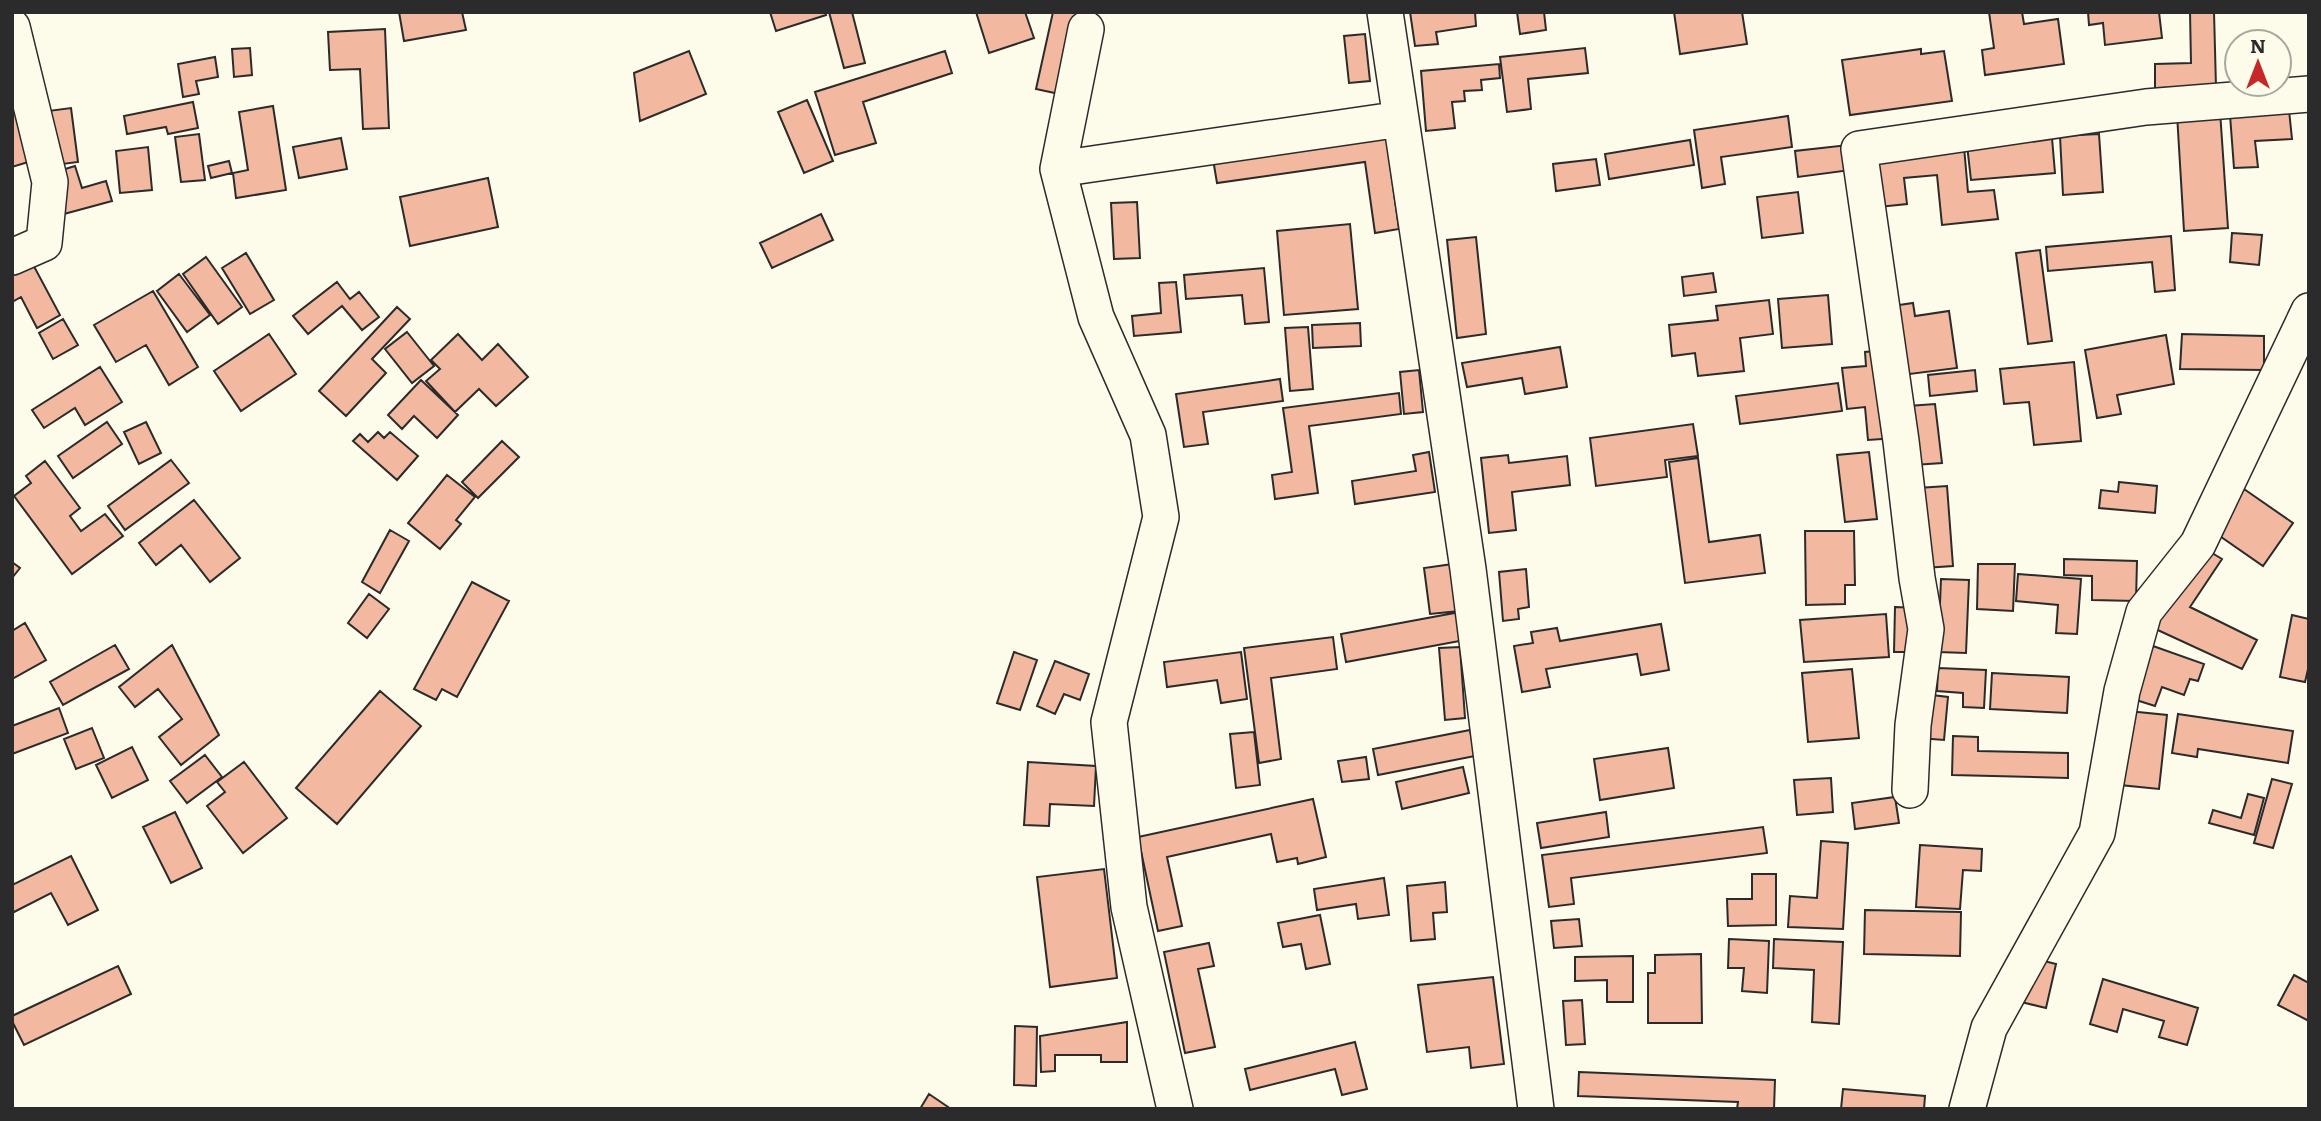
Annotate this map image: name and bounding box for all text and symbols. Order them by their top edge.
north arrow [2223,28,2293,98]
text: N [2250,31,2266,59]

